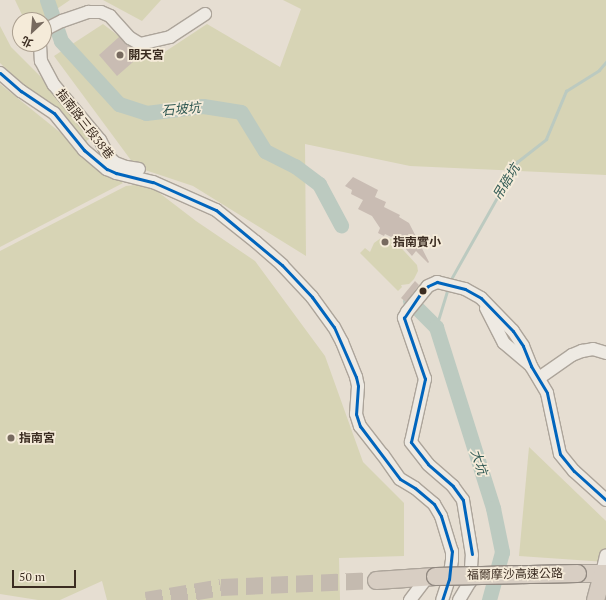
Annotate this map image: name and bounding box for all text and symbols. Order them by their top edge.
north arrow [12,12,52,52]
text: 北 [19,33,35,51]
place label: 開天宮 [128,48,164,62]
marker: 開天宮 [115,50,125,60]
street label: 指南路三段38巷 [53,86,117,162]
water label: 石坡坑 [161,100,201,118]
water label: 吊硞坑 [489,161,523,203]
place label: 指南實小 [393,235,441,249]
marker: 指南實小 [380,237,390,247]
unlabelled marker [418,286,428,296]
place label: 指南宮 [19,431,55,445]
marker: 指南宮 [6,433,16,443]
water label: 大坑 [468,447,490,477]
scale bar [14,562,78,588]
street label: 福爾摩沙高速公路 [467,566,563,582]
text: 50 m [19,569,45,584]

